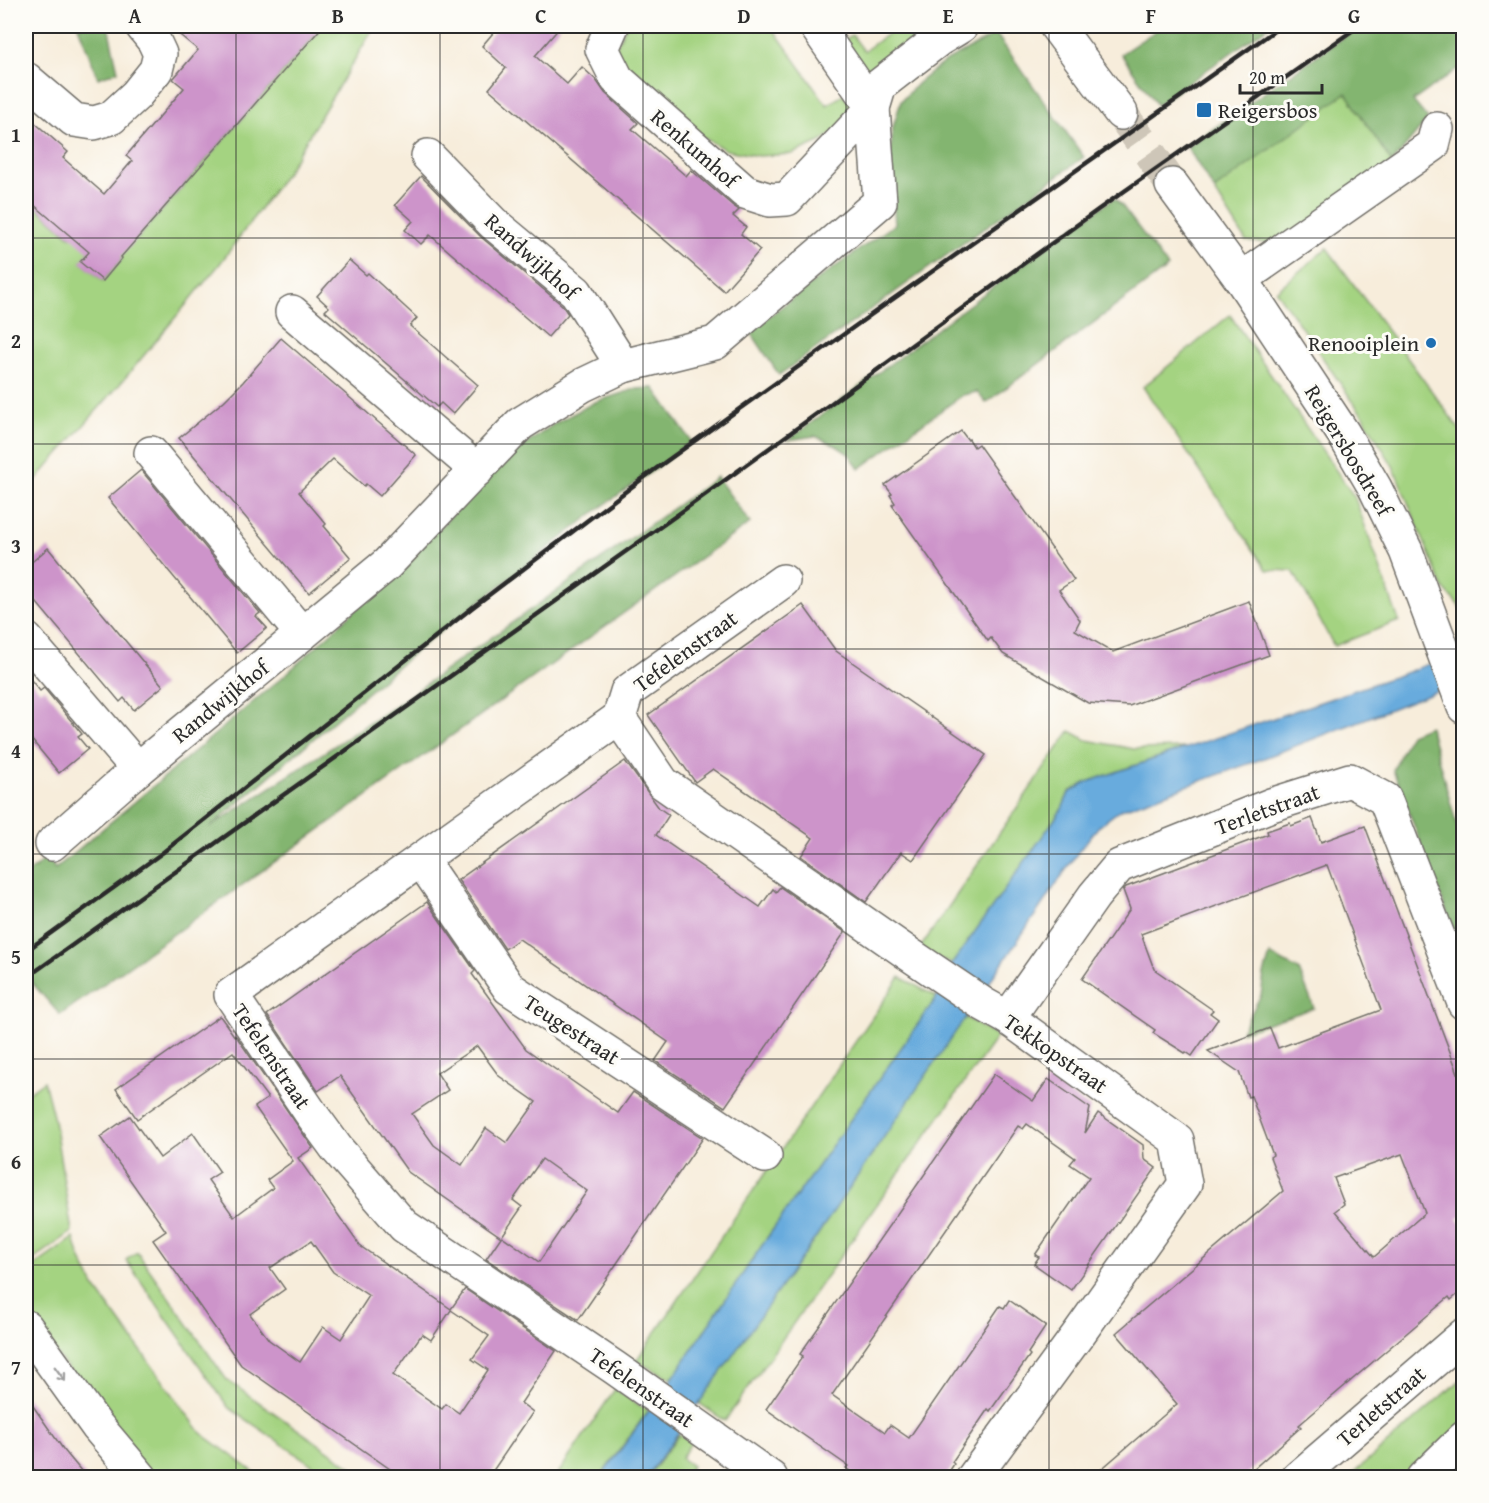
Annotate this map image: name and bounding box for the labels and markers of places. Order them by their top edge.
place label: Reigersbos [1218,94,1318,126]
marker: Reigersbos [1195,101,1213,119]
place label: Renooiplein [1308,327,1420,359]
marker: Renooiplein [1424,336,1438,350]

